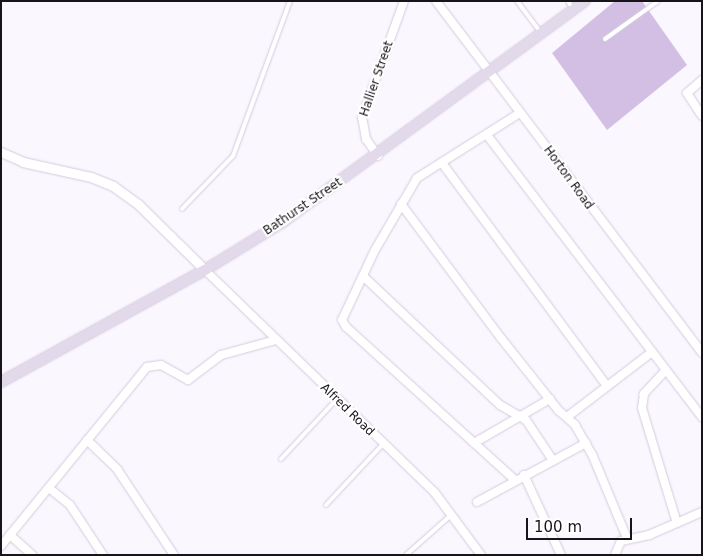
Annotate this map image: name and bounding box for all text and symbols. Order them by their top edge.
street label: Hallier Street [357,39,397,119]
street label: Horton Road [540,143,596,213]
street label: Bathurst Street [261,175,345,239]
street label: Alfred Road [317,381,377,439]
scale bar [528,508,634,540]
text: 100 m [534,518,582,536]

